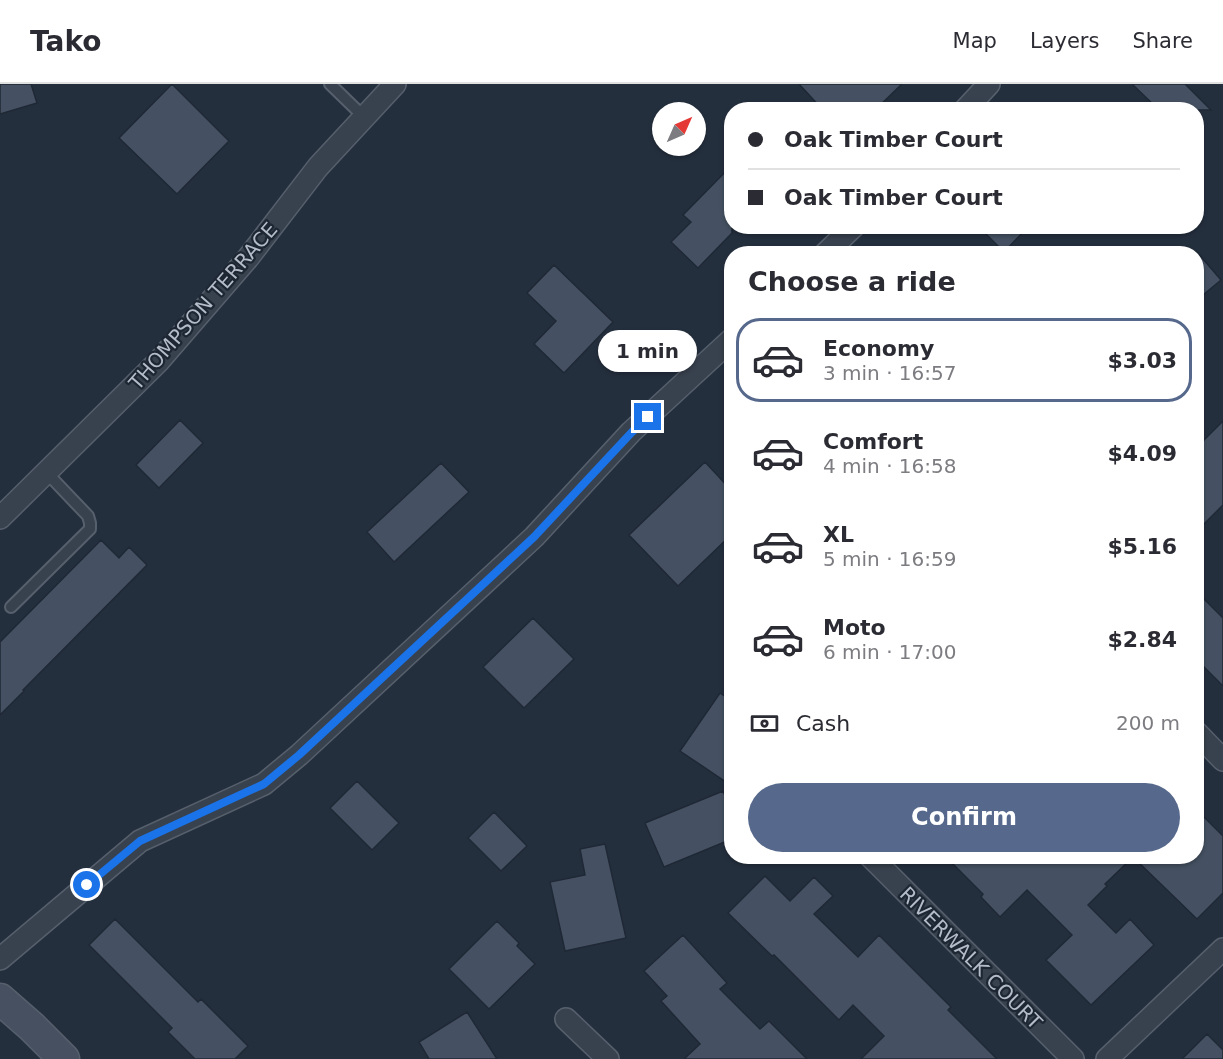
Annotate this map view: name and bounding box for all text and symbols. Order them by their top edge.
text: Tako [30,25,102,58]
text: Map [953,29,997,53]
text: Layers [1030,29,1099,53]
text: Share [1132,29,1193,53]
north arrow [652,102,706,156]
map controls [652,102,706,156]
text: Oak Timber Court [784,127,1003,152]
text: Oak Timber Court [784,185,1003,210]
street label: THOMPSON TERRACE [123,217,282,395]
text: Choose a ride [748,266,956,297]
callout: 1 min [598,330,698,372]
icon: car [751,333,805,387]
text: Economy [823,336,934,361]
text: 1 min [616,339,679,363]
text: $3.03 [1107,348,1177,373]
text: 3 min · 16:57 [823,361,957,385]
route end [634,403,661,430]
icon: car [751,426,805,480]
text: Comfort [823,429,923,454]
text: $4.09 [1107,441,1177,466]
text: 4 min · 16:58 [823,454,957,478]
icon: car [751,519,805,573]
text: XL [823,522,854,547]
text: $5.16 [1107,534,1177,559]
text: 5 min · 16:59 [823,547,957,571]
icon: car [751,612,805,666]
text: Moto [823,615,886,640]
text: $2.84 [1107,627,1177,652]
text: 6 min · 17:00 [823,640,957,664]
icon: cash [748,707,781,740]
text: Cash [796,711,850,736]
text: 200 m [1116,711,1180,735]
button: Confirm [748,783,1180,852]
route start [73,871,100,898]
street label: RIVERWALK COURT [895,882,1048,1035]

